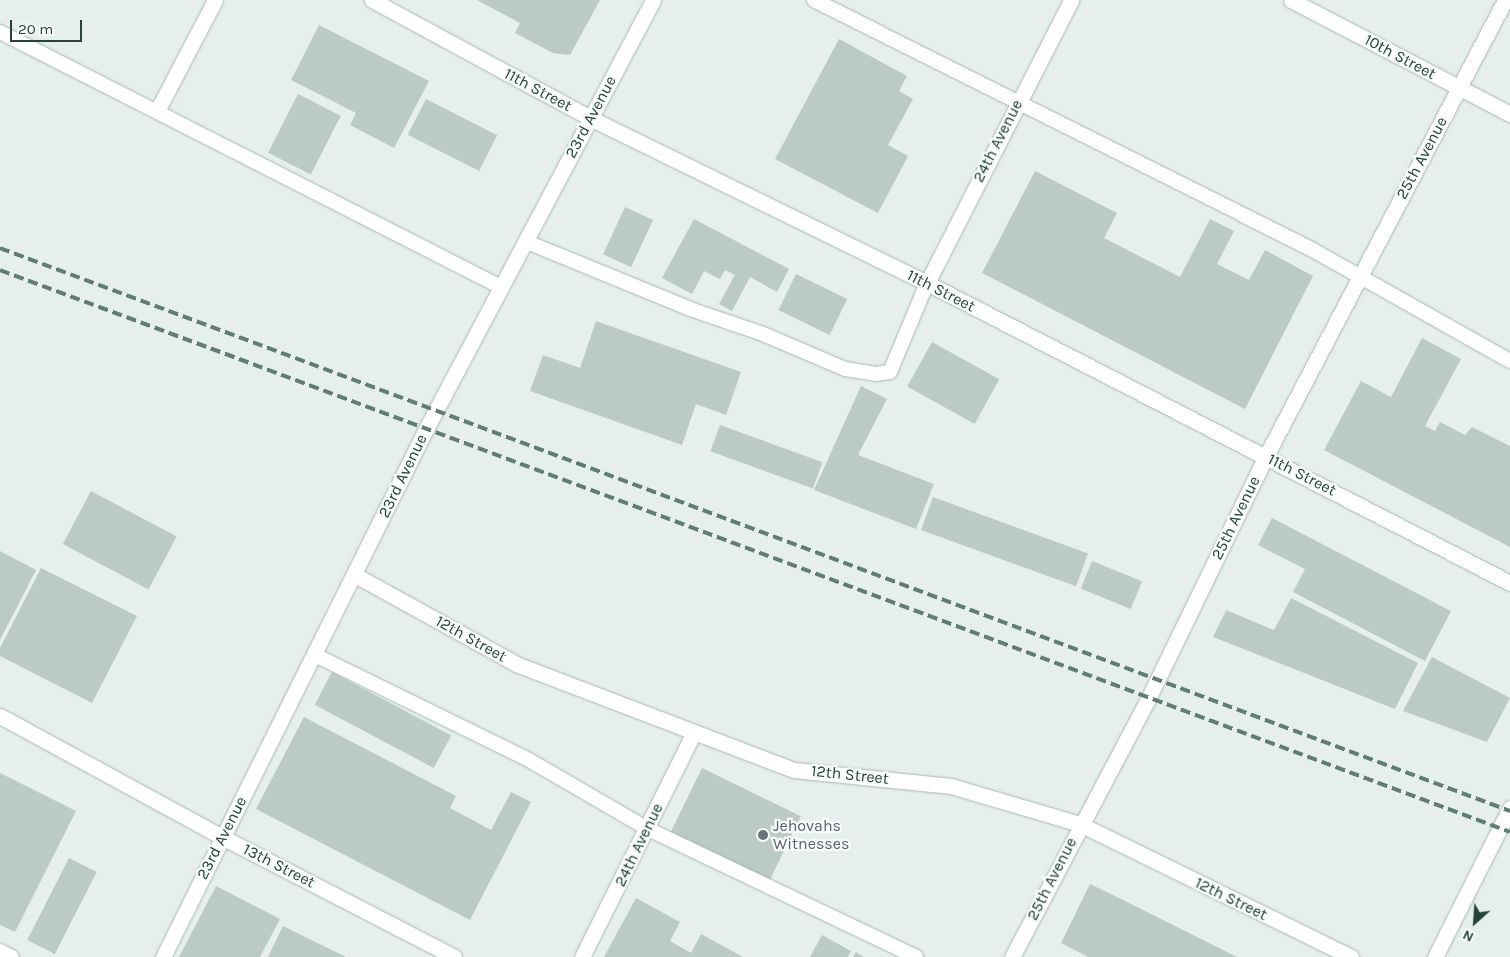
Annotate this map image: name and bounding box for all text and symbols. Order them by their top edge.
scale bar [12,10,85,42]
text: 20 m [18,20,53,38]
street label: 10th Street [1361,30,1439,84]
street label: 11th Street [501,64,575,116]
street label: 23rd Avenue [561,73,621,161]
street label: 24th Avenue [969,96,1027,186]
street label: 25th Avenue [1392,114,1452,202]
street label: 11th Street [904,266,978,316]
street label: 23rd Avenue [375,431,431,521]
street label: 11th Street [1265,450,1339,500]
street label: 25th Avenue [1208,473,1264,563]
street label: 12th Street [432,612,510,666]
street label: 12th Street [810,761,890,789]
street label: 23rd Avenue [193,793,251,883]
street label: 24th Avenue [611,800,667,890]
place label: Jehovahs Witnesses [773,816,849,854]
marker: Jehovahs Witnesses [757,829,769,841]
street label: 25th Avenue [1023,834,1081,924]
street label: 13th Street [240,840,318,892]
street label: 12th Street [1192,873,1270,925]
north arrow [1450,897,1500,947]
text: N [1460,926,1476,946]

